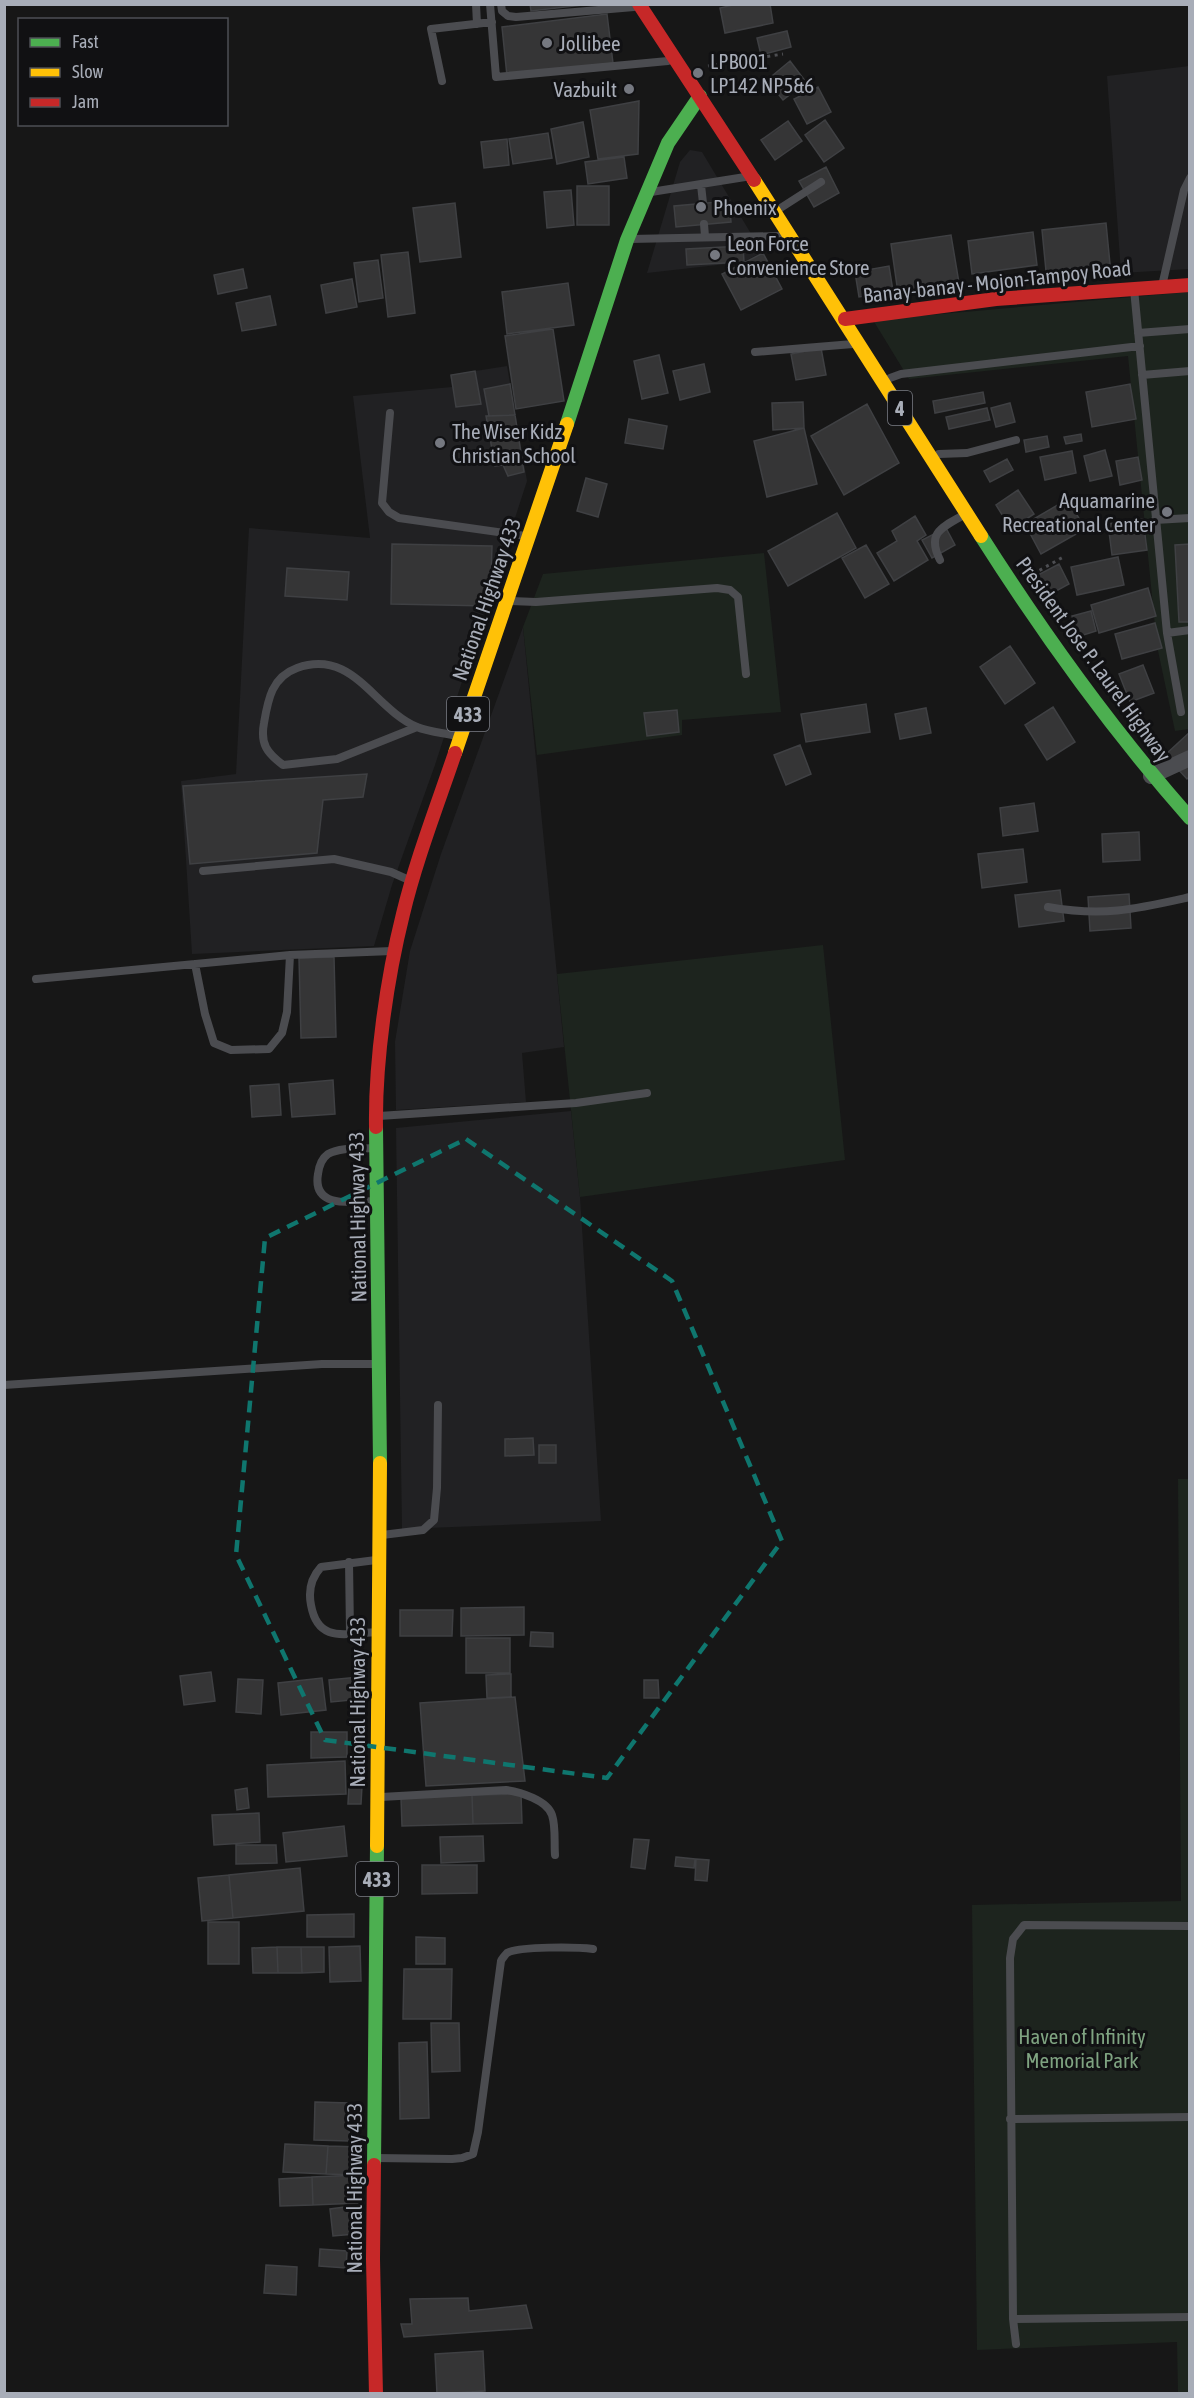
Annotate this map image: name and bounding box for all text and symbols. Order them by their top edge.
legend [18,18,228,126]
text: Fast [72,31,99,52]
place label: Jollibee [559,31,620,55]
marker: Jollibee [540,36,554,50]
place label: LPB001 LP142 NP5&6 [710,49,814,97]
text: Slow [72,61,103,82]
marker: LPB001 LP142 NP5&6 [691,66,705,80]
place label: Vazbuilt [553,77,617,101]
marker: Vazbuilt [622,82,636,96]
text: Jam [72,91,99,112]
place label: Phoenix [713,195,777,219]
marker: Phoenix [694,200,708,214]
place label: Leon Force Convenience Store [727,231,870,279]
marker: Leon Force Convenience Store [708,248,722,262]
street label: Banay-banay - Mojon-Tampoy Road [862,255,1132,307]
road number: 4 [888,391,912,425]
place label: The Wiser Kidz Christian School [452,419,576,467]
marker: The Wiser Kidz Christian School [433,436,447,450]
place label: Aquamarine Recreational Center [1002,488,1156,536]
marker: Aquamarine Recreational Center [1160,505,1174,519]
street label: National Highway 433 [447,514,525,684]
street label: President Jose P. Laurel Highway [1012,552,1177,766]
road number: 433 [447,697,489,731]
street label: National Highway 433 [344,1131,370,1303]
street label: National Highway 433 [345,1617,369,1787]
road number: 433 [356,1862,398,1896]
park label: Haven of Infinity Memorial Park [1018,2024,1146,2072]
street label: National Highway 433 [342,2103,366,2273]

